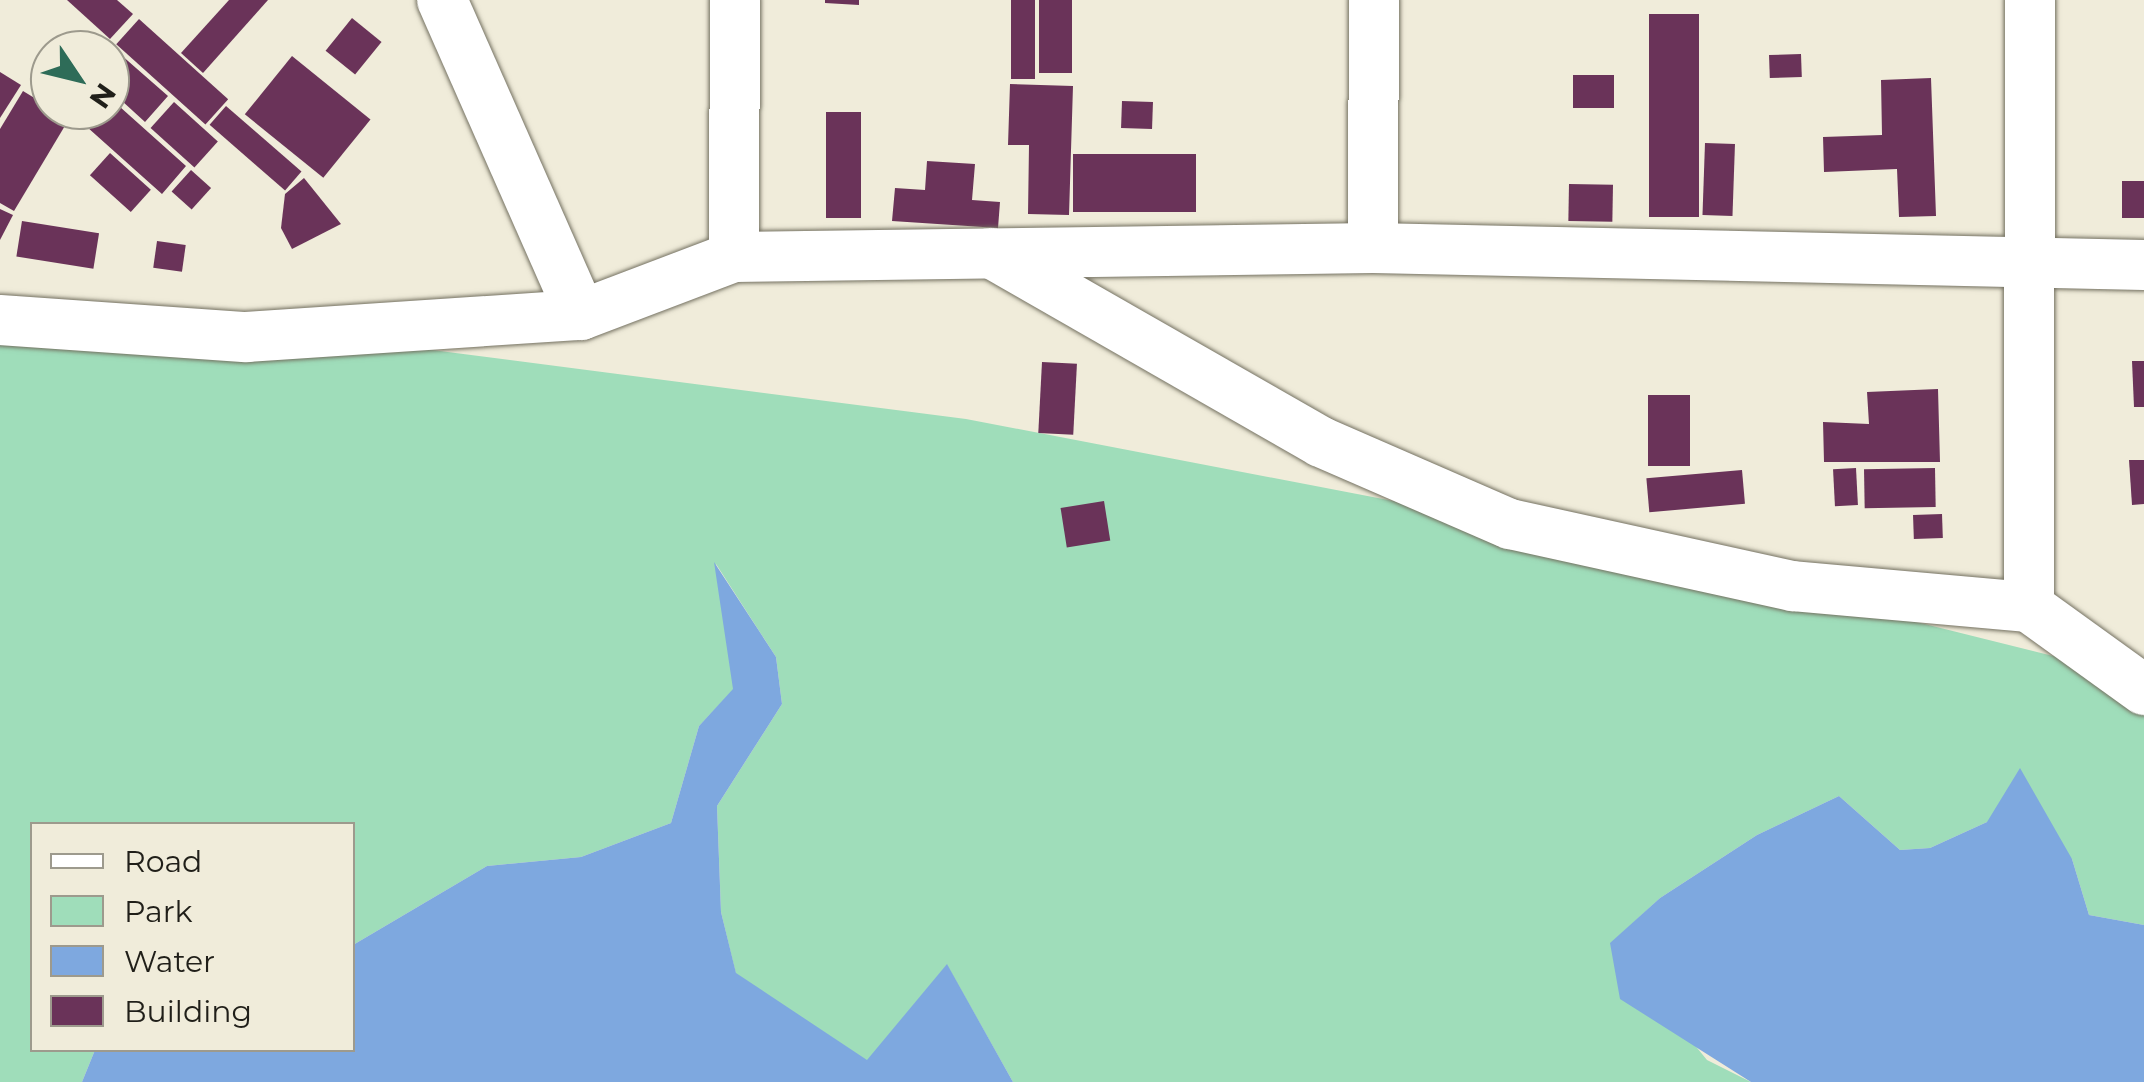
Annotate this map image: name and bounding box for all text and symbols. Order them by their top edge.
north arrow [30,30,130,130]
text: N [83,77,123,115]
legend [30,822,355,1052]
text: Road [124,843,202,880]
text: Park [124,893,193,930]
text: Water [124,943,215,980]
text: Building [124,993,252,1030]

